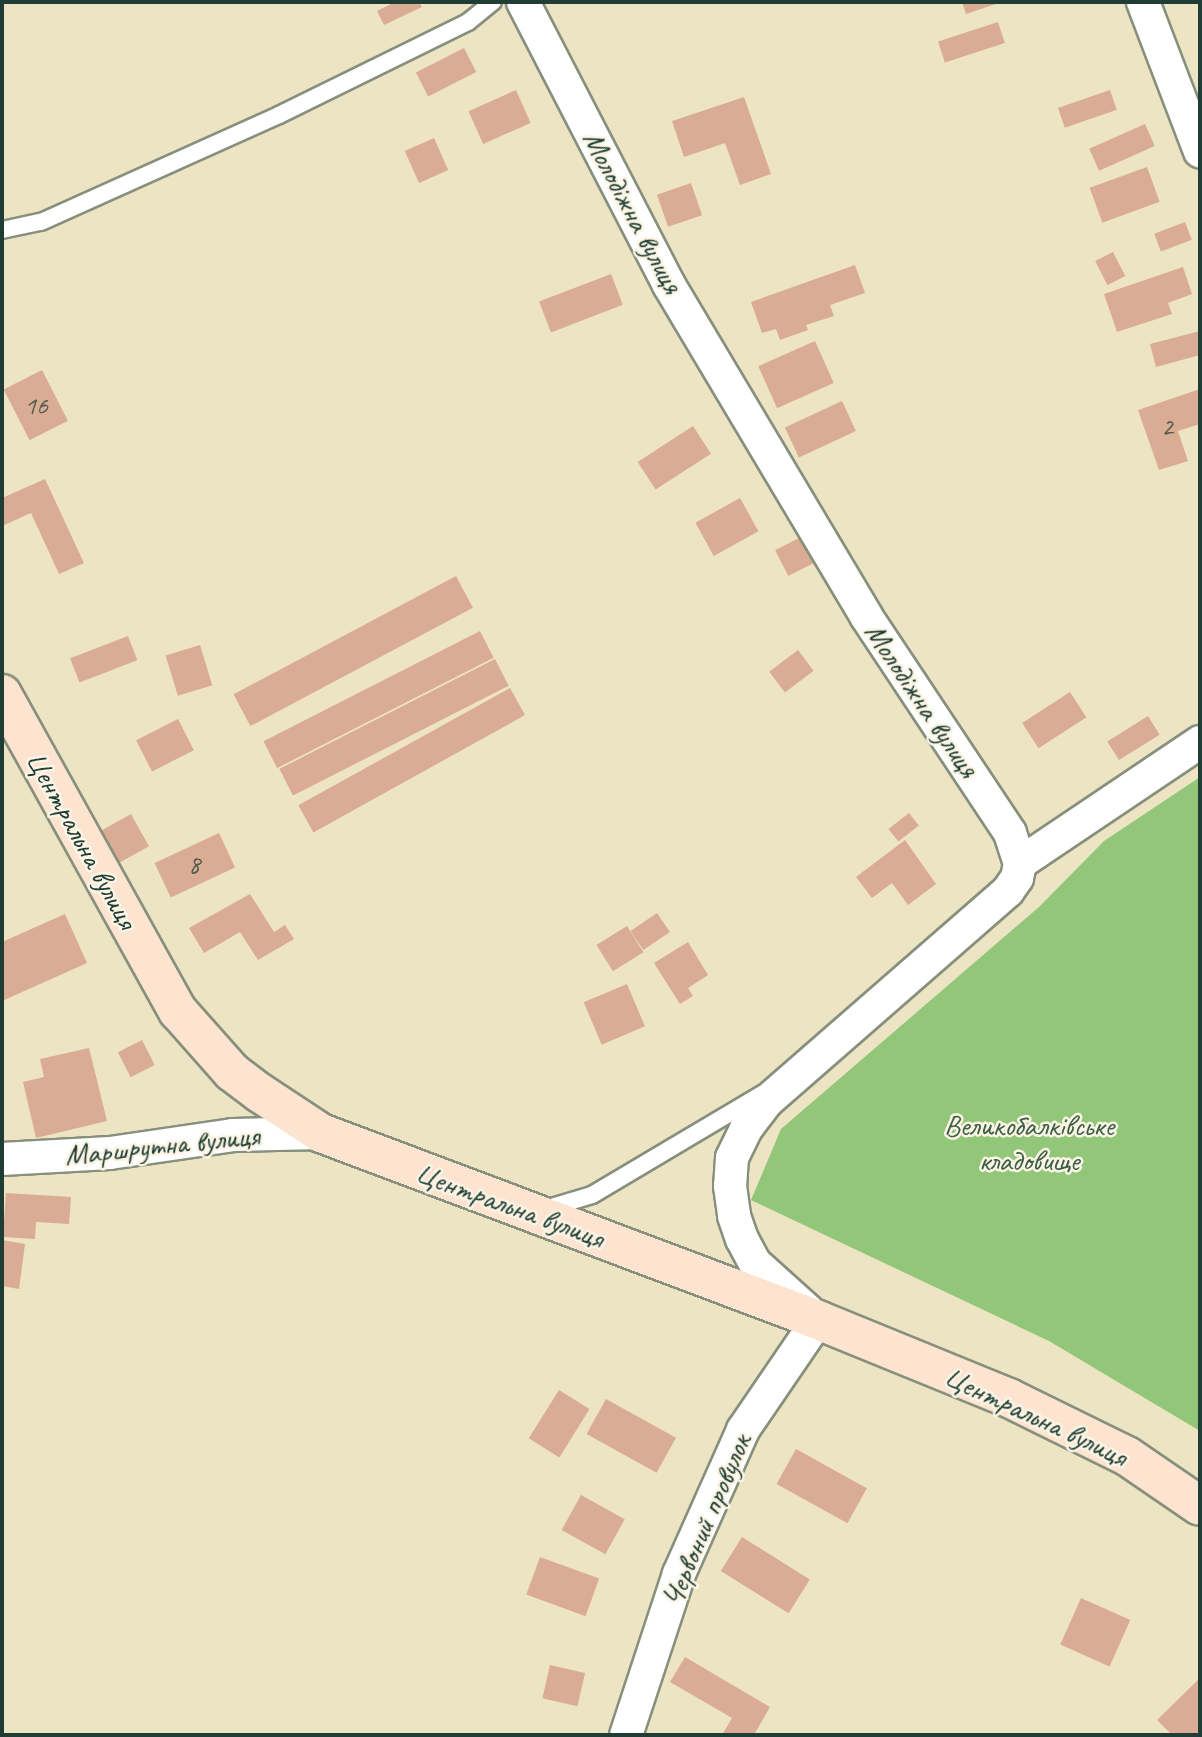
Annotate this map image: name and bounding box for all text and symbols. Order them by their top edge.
street label: Молодіжна вулиця [575,124,691,300]
house number: 16 [24,390,48,422]
house number: 2 [1161,411,1173,443]
street label: Молодіжна вулиця [857,615,987,785]
street label: Центральна вулиця [18,745,146,935]
house number: 8 [188,849,200,881]
park label: Великобалківське кладовище [944,1107,1114,1178]
street label: Маршрутна вулиця [64,1117,260,1173]
street label: Центральна вулиця [411,1154,609,1256]
street label: Центральна вулиця [939,1358,1133,1474]
street label: Червоний провулок [654,1428,758,1612]

